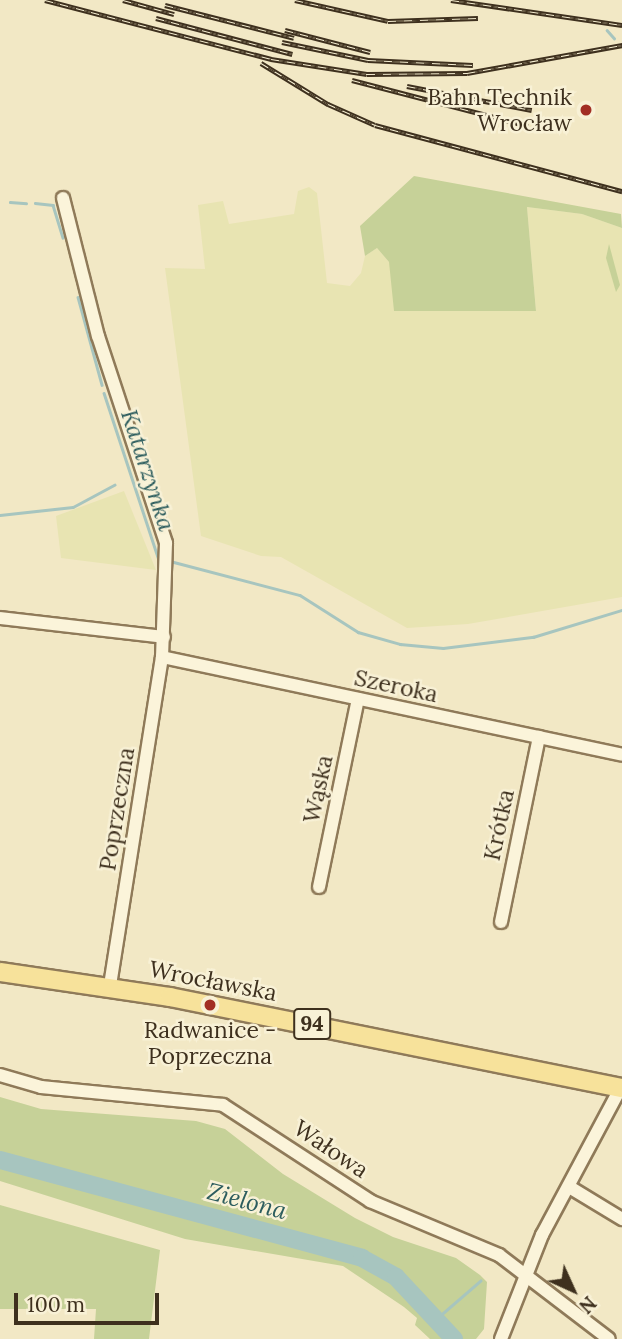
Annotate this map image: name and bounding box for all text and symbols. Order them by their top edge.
place label: Bahn Technik Wrocław [427,83,572,137]
marker: Bahn Technik Wrocław [578,102,594,118]
water label: Katarzynka [115,406,181,534]
street label: Szeroka [352,664,440,708]
street label: Poprzeczna [94,745,140,873]
street label: Wąska [297,753,339,825]
street label: Krótka [478,787,520,863]
street label: Wrocławska [147,955,279,1007]
marker: Radwanice - Poprzeczna [202,997,218,1013]
road number: 94 [293,1006,331,1042]
place label: Radwanice - Poprzeczna [144,1016,276,1070]
street label: Wałowa [288,1114,374,1184]
water label: Zielona [204,1177,290,1225]
north arrow [538,1255,608,1325]
scale bar [18,1280,163,1324]
text: 100 m [27,1291,85,1318]
text: N [574,1291,602,1319]

